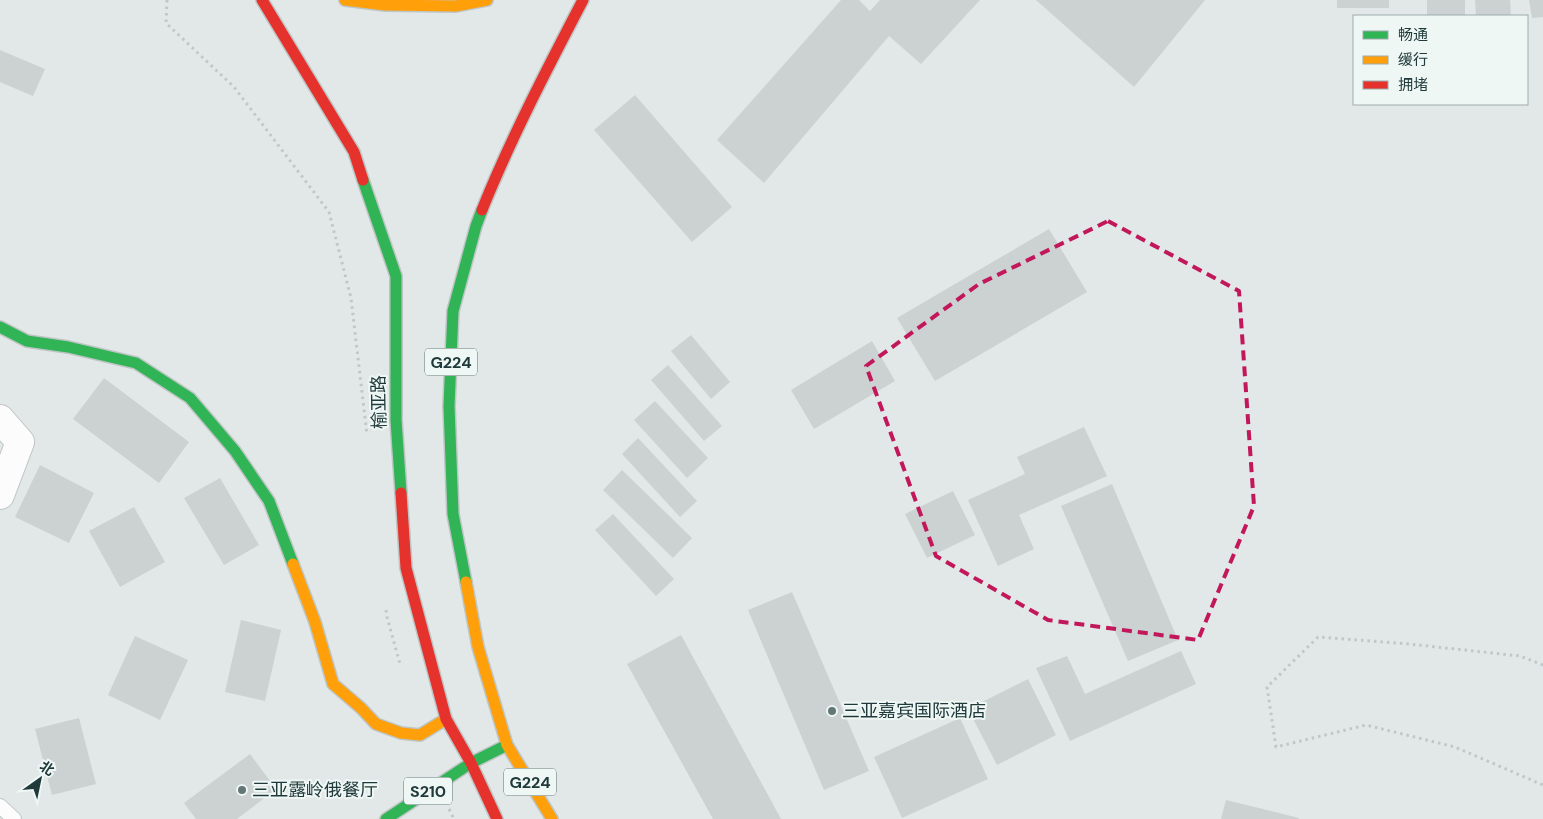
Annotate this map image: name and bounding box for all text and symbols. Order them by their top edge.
legend [1353,15,1528,105]
text: 畅通 [1398,25,1428,45]
text: 缓行 [1398,50,1428,70]
text: 拥堵 [1398,75,1428,95]
road number: G224 [425,348,477,376]
street label: 榆亚路 [367,375,391,429]
place label: 三亚嘉宾国际酒店 [842,699,986,723]
marker: 三亚嘉宾国际酒店 [826,705,838,717]
north arrow [15,754,65,804]
text: 北 [36,757,58,779]
road number: G224 [504,769,556,796]
place label: 三亚露岭俄餐厅 [252,778,378,802]
road number: S210 [404,778,452,804]
marker: 三亚露岭俄餐厅 [236,784,248,796]

